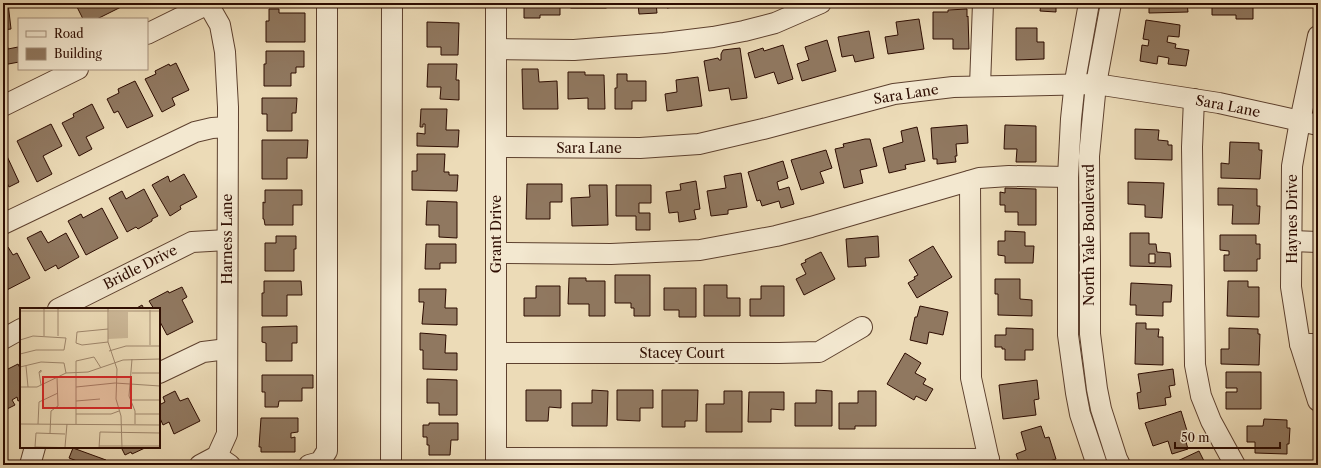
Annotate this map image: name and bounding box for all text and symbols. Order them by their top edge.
legend [18,18,148,70]
text: Road [54,26,84,41]
text: Building [54,46,102,61]
street label: Sara Lane [872,80,940,108]
street label: Sara Lane [1194,91,1262,121]
street label: Sara Lane [556,139,622,157]
street label: North Yale Boulevard [1080,164,1098,306]
street label: Haynes Drive [1283,174,1301,264]
street label: Harness Lane [218,193,236,284]
street label: Grant Drive [487,195,505,273]
street label: Bridle Drive [100,241,180,293]
inset map [20,308,160,448]
street label: Stacey Court [639,344,725,362]
scale bar [1175,424,1280,450]
text: 50 m [1181,430,1210,445]

